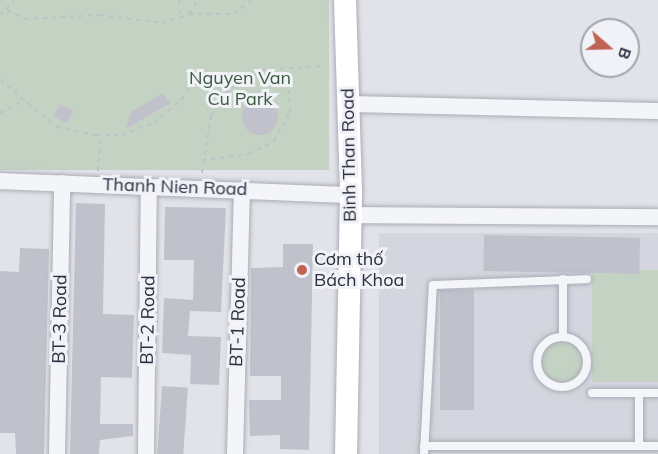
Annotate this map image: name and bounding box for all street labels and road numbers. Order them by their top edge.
street label: Binh Than Road [337,88,361,222]
street label: Thanh Nien Road [102,174,248,200]
street label: BT-3 Road [48,274,72,364]
street label: BT-2 Road [136,275,160,365]
street label: BT-1 Road [226,277,250,367]

